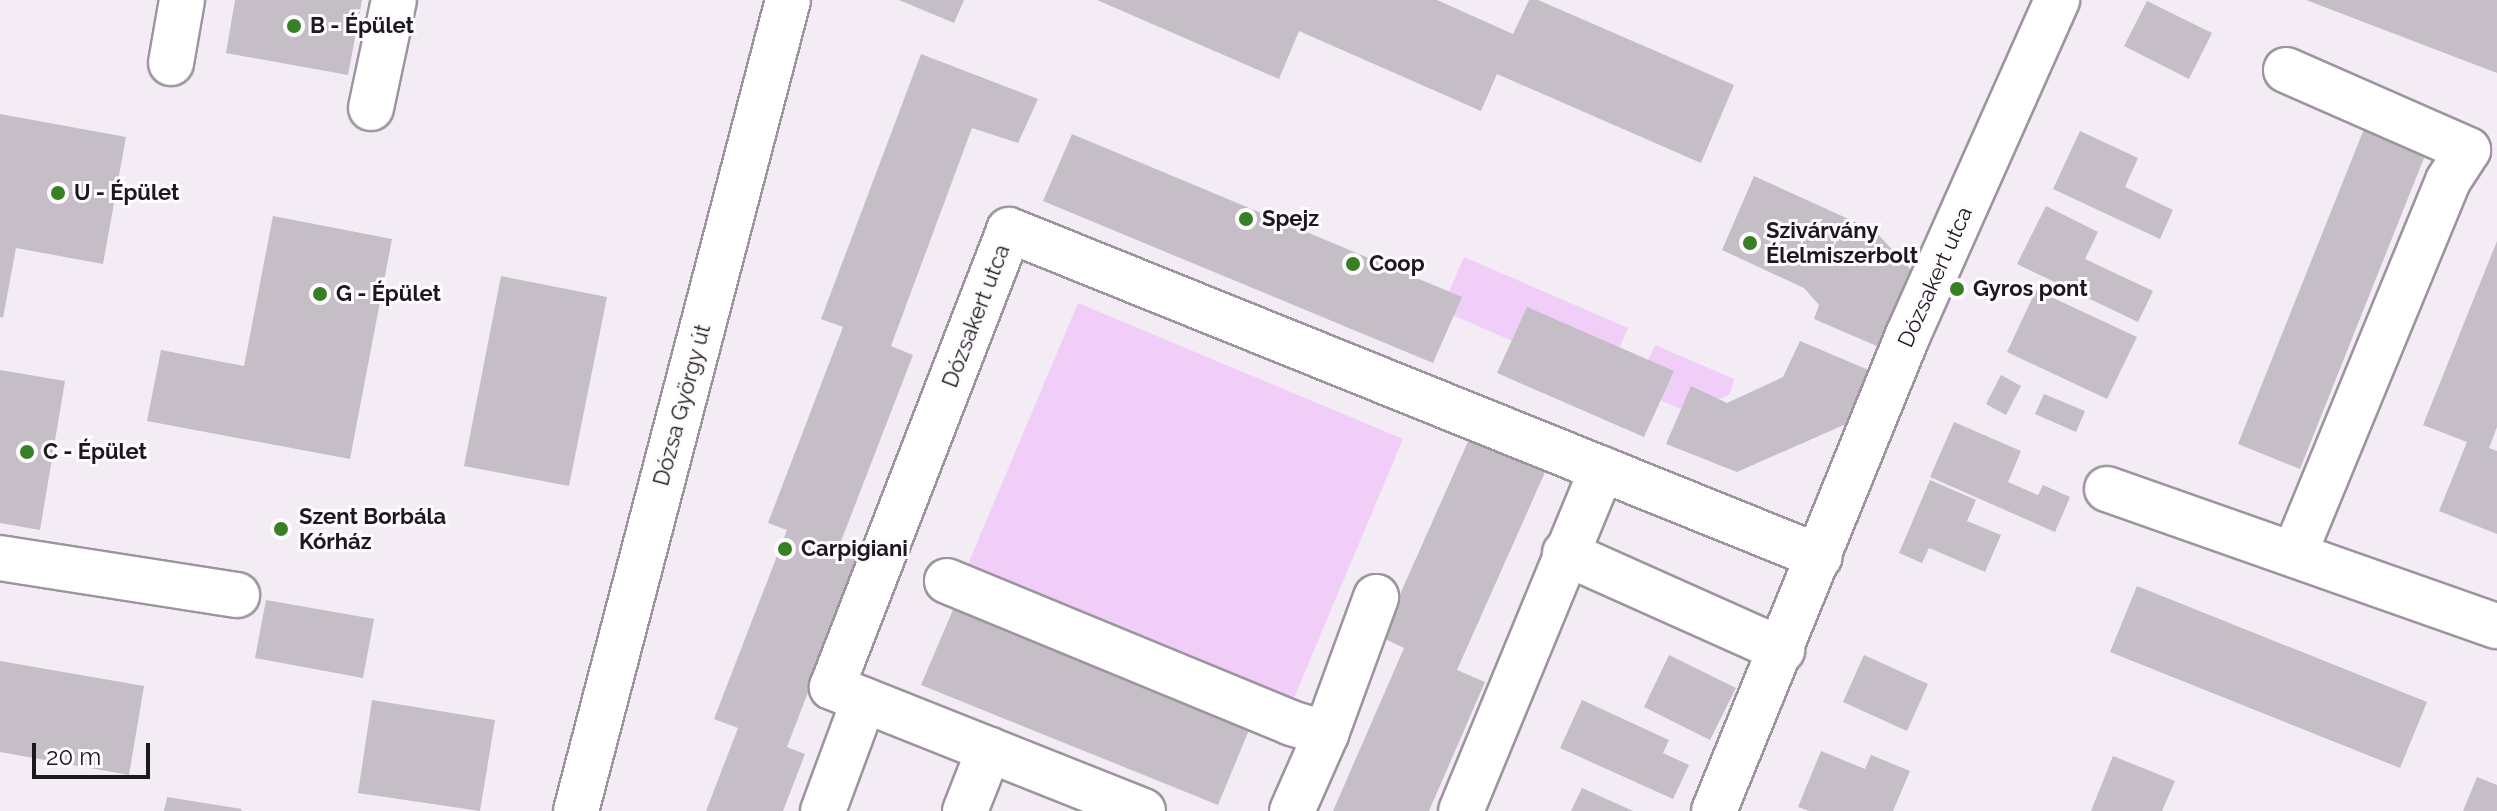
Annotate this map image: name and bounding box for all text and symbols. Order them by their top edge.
place label: B - Épület [310,13,414,39]
marker: B - Épület [285,17,303,35]
place label: U - Épület [74,180,179,206]
marker: U - Épület [49,184,67,202]
street label: Dózsakert utca [1892,203,1978,351]
place label: Spejz [1262,206,1319,232]
marker: Spejz [1237,210,1255,228]
place label: Szivárvány Élelmiszerbolt [1766,217,1918,268]
marker: Szivárvány Élelmiszerbolt [1741,234,1759,252]
street label: Dózsakert utca [937,241,1015,391]
place label: Coop [1369,251,1425,277]
marker: Coop [1344,255,1362,273]
place label: Gyros pont [1973,276,2088,302]
marker: Gyros pont [1948,280,1966,298]
place label: G - Épület [336,281,441,307]
marker: G - Épület [311,285,329,303]
street label: Dózsa György út [648,321,716,489]
place label: C - Épület [43,439,147,465]
marker: C - Épület [18,443,36,461]
place label: Szent Borbála Kórház [299,503,446,554]
marker: Szent Borbála Kórház [270,518,292,540]
place label: Carpigiani [801,536,908,562]
marker: Carpigiani [776,540,794,558]
scale bar [36,727,154,777]
text: 20 m [46,742,101,771]

